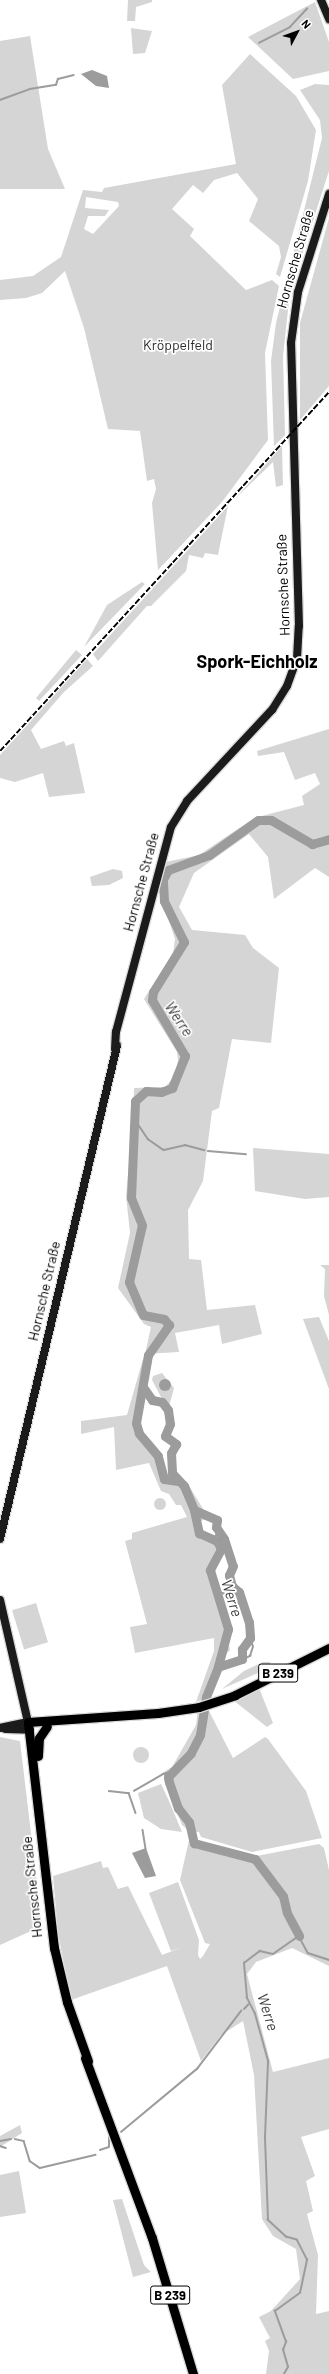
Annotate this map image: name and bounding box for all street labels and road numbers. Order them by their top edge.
street label: Hornsche Straße [273,208,317,310]
street label: Hornsche Straße [273,534,293,636]
street label: Hornsche Straße [120,831,162,933]
street label: Hornsche Straße [24,1239,64,1343]
road number: B 239 [258,1662,298,1684]
street label: Hornsche Straße [18,1835,46,1939]
road number: B 239 [150,2284,190,2306]

